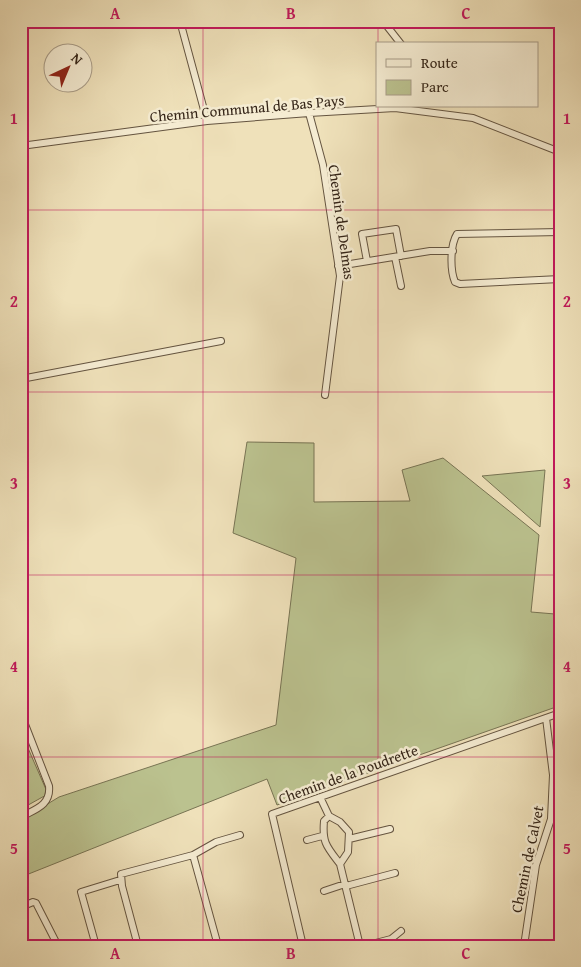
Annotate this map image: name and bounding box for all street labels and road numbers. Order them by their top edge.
street label: Chemin Communal de Bas Pays [149,89,345,127]
street label: Chemin de Delmas [324,163,360,281]
street label: Chemin de la Poudrette [275,739,421,809]
street label: Chemin de Calvet [505,803,549,915]

